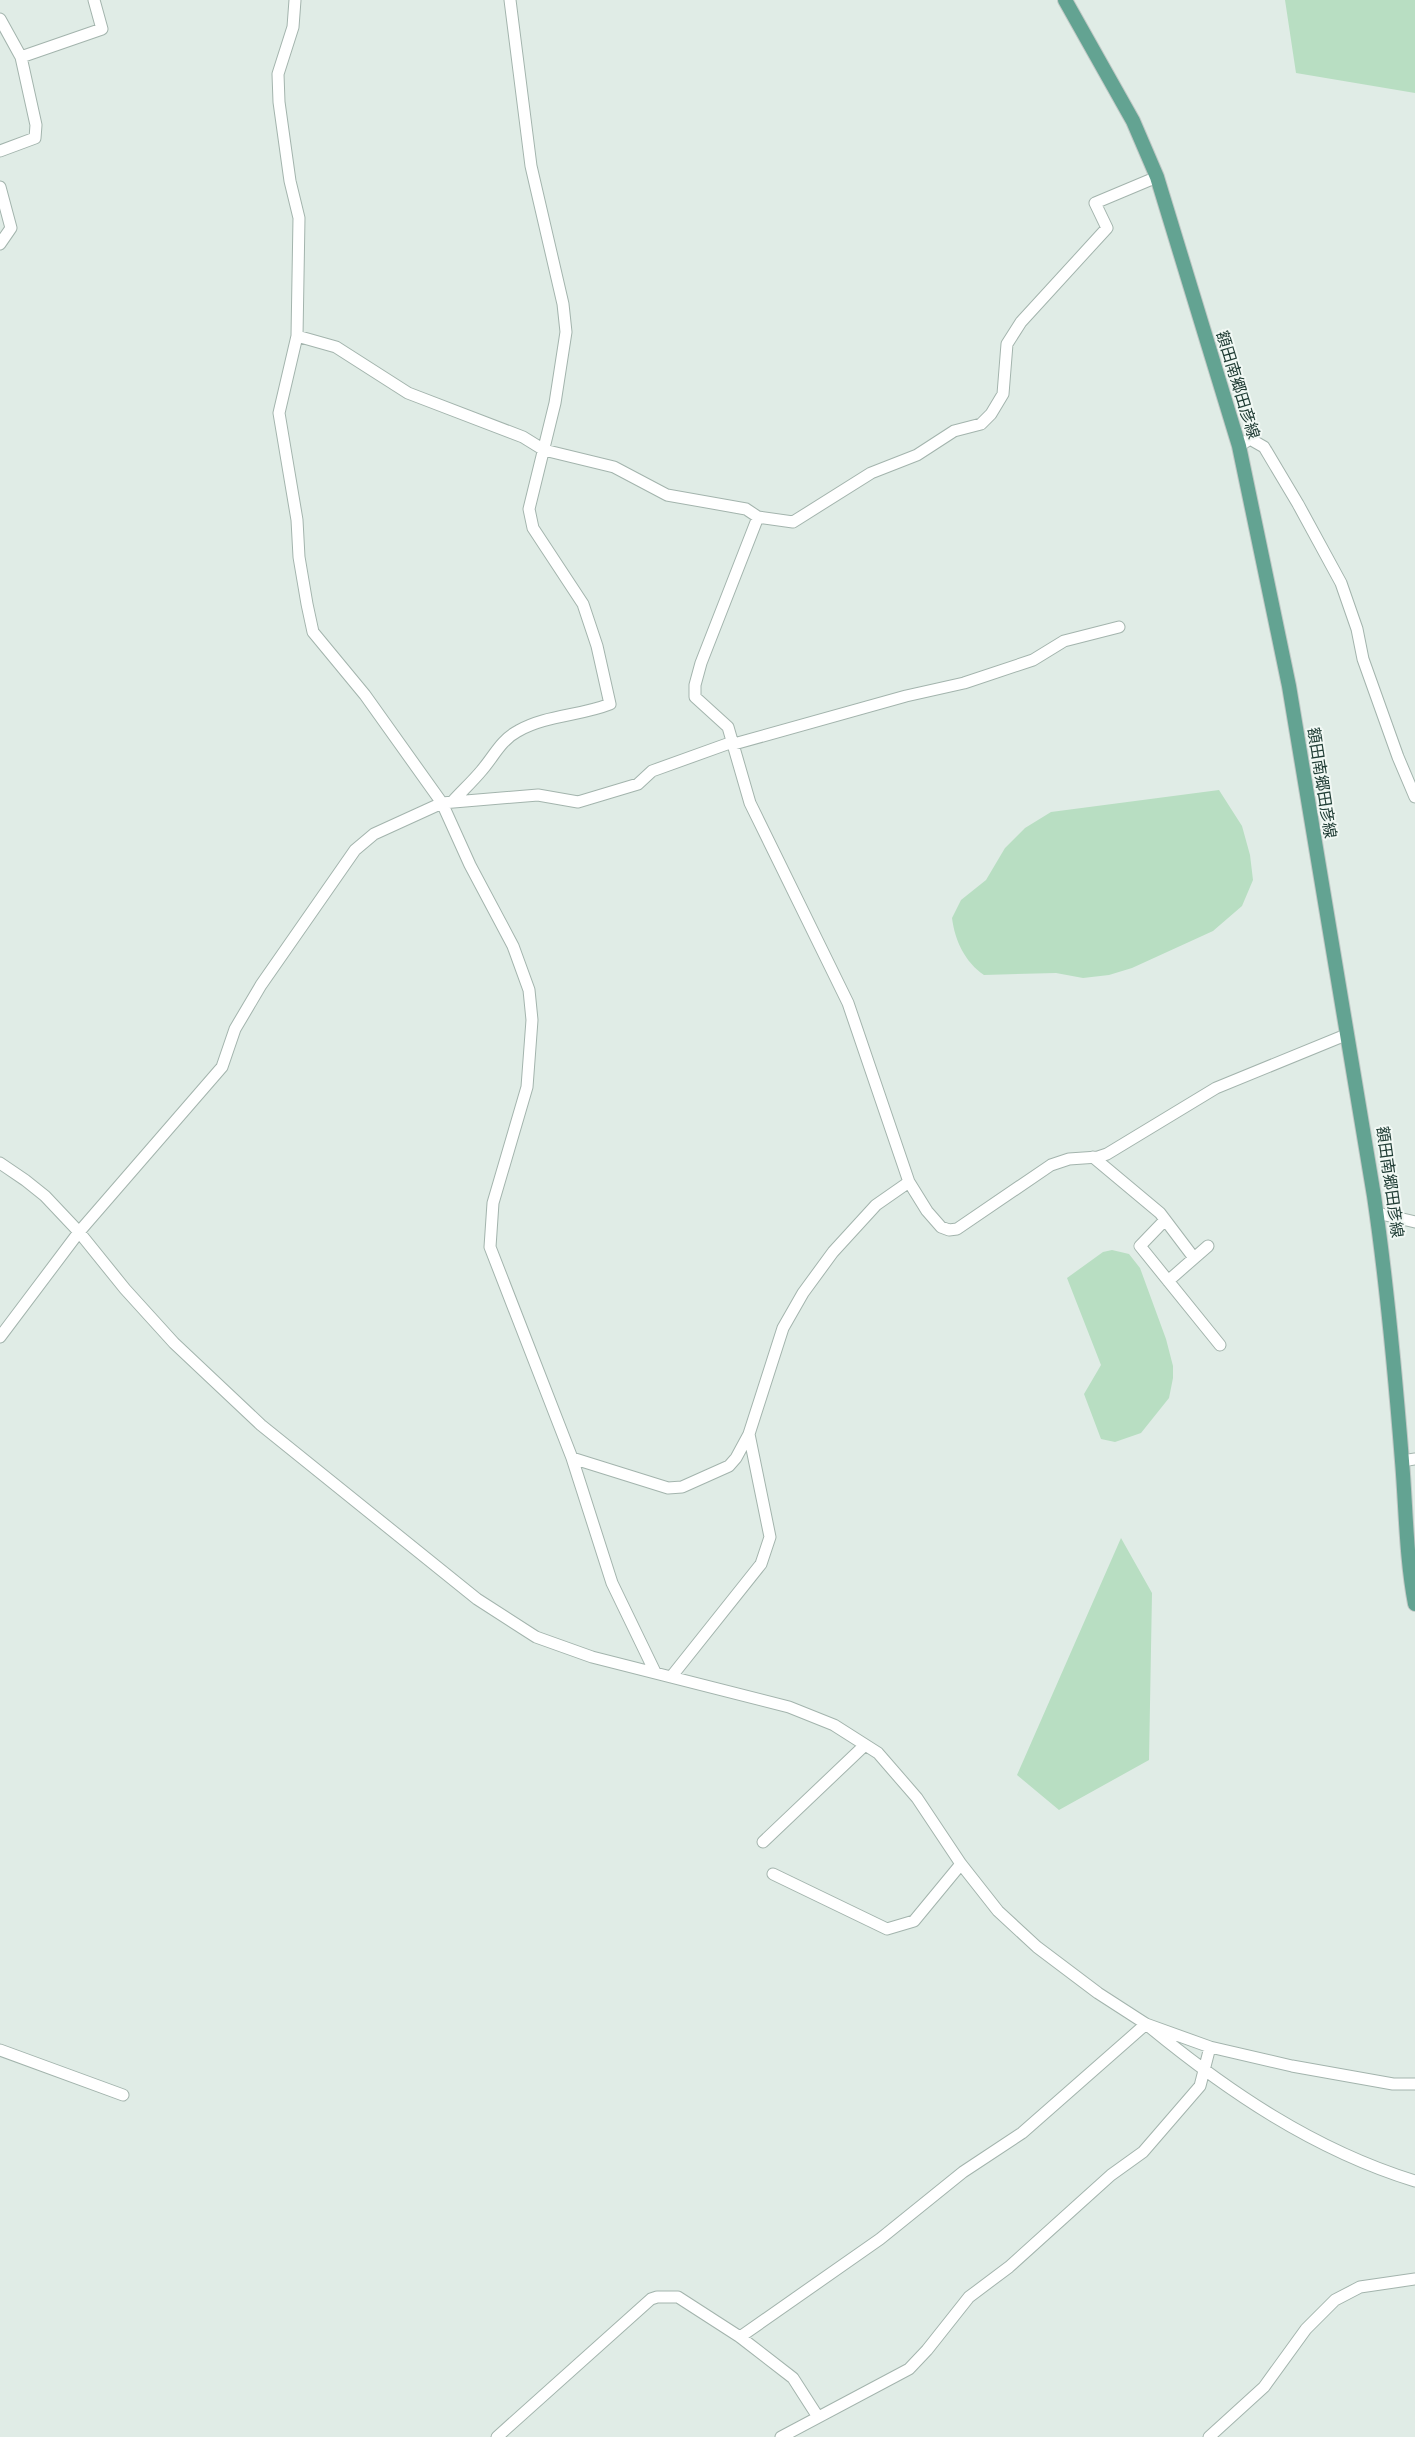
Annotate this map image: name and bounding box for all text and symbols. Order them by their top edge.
street label: 額田南郷田彦線 [1212,328,1264,442]
street label: 額田南郷田彦線 [1303,726,1341,840]
street label: 額田南郷田彦線 [1372,1125,1408,1239]

